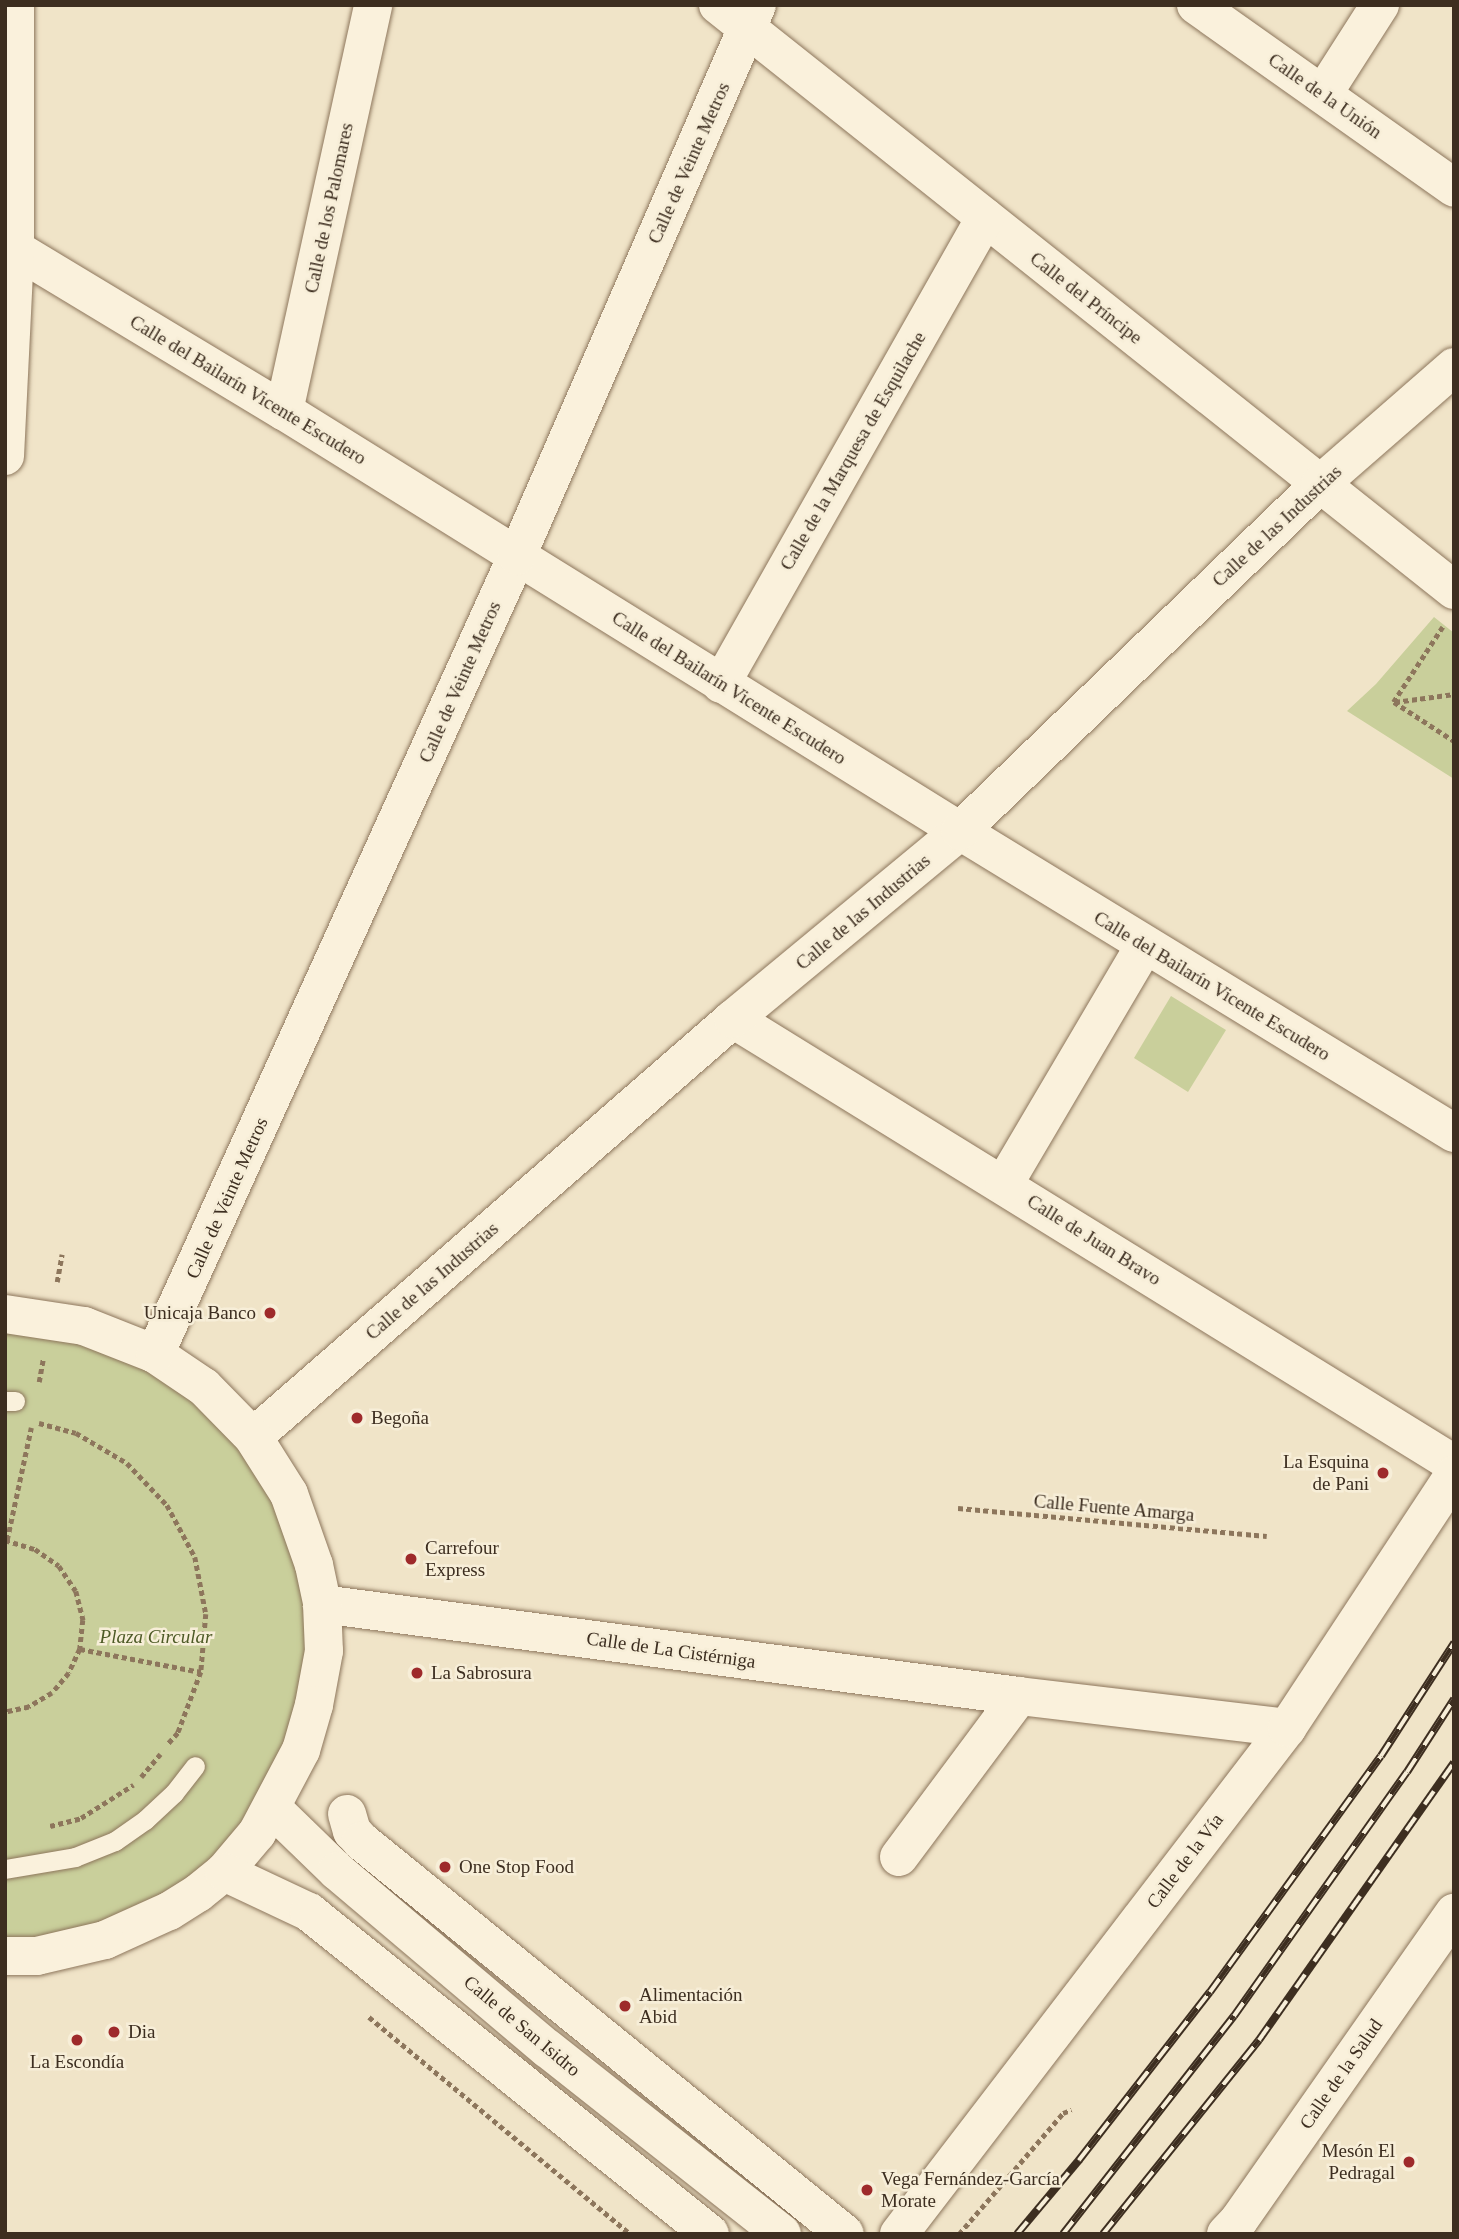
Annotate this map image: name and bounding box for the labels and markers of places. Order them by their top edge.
place label: Unicaja Banco [144,1302,256,1324]
marker: Unicaja Banco [262,1305,278,1321]
place label: Begoña [371,1407,429,1429]
marker: Begoña [349,1410,365,1426]
place label: La Esquina de Pani [1283,1451,1369,1495]
marker: La Esquina de Pani [1375,1465,1391,1481]
place label: Carrefour Express [425,1537,499,1581]
marker: Carrefour Express [403,1551,419,1567]
place label: La Sabrosura [431,1662,532,1684]
marker: La Sabrosura [409,1665,425,1681]
place label: One Stop Food [459,1856,574,1878]
marker: One Stop Food [437,1859,453,1875]
place label: Alimentación Abid [639,1984,742,2028]
marker: Alimentación Abid [617,1998,633,2014]
place label: Dia [128,2021,155,2043]
marker: Dia [106,2024,122,2040]
marker: La Escondía [69,2032,85,2048]
place label: La Escondía [30,2051,124,2073]
place label: Mesón El Pedragal [1322,2140,1395,2184]
marker: Mesón El Pedragal [1401,2154,1417,2170]
place label: Vega Fernández-García Morate [881,2168,1060,2212]
marker: Vega Fernández-García Morate [859,2182,875,2198]

